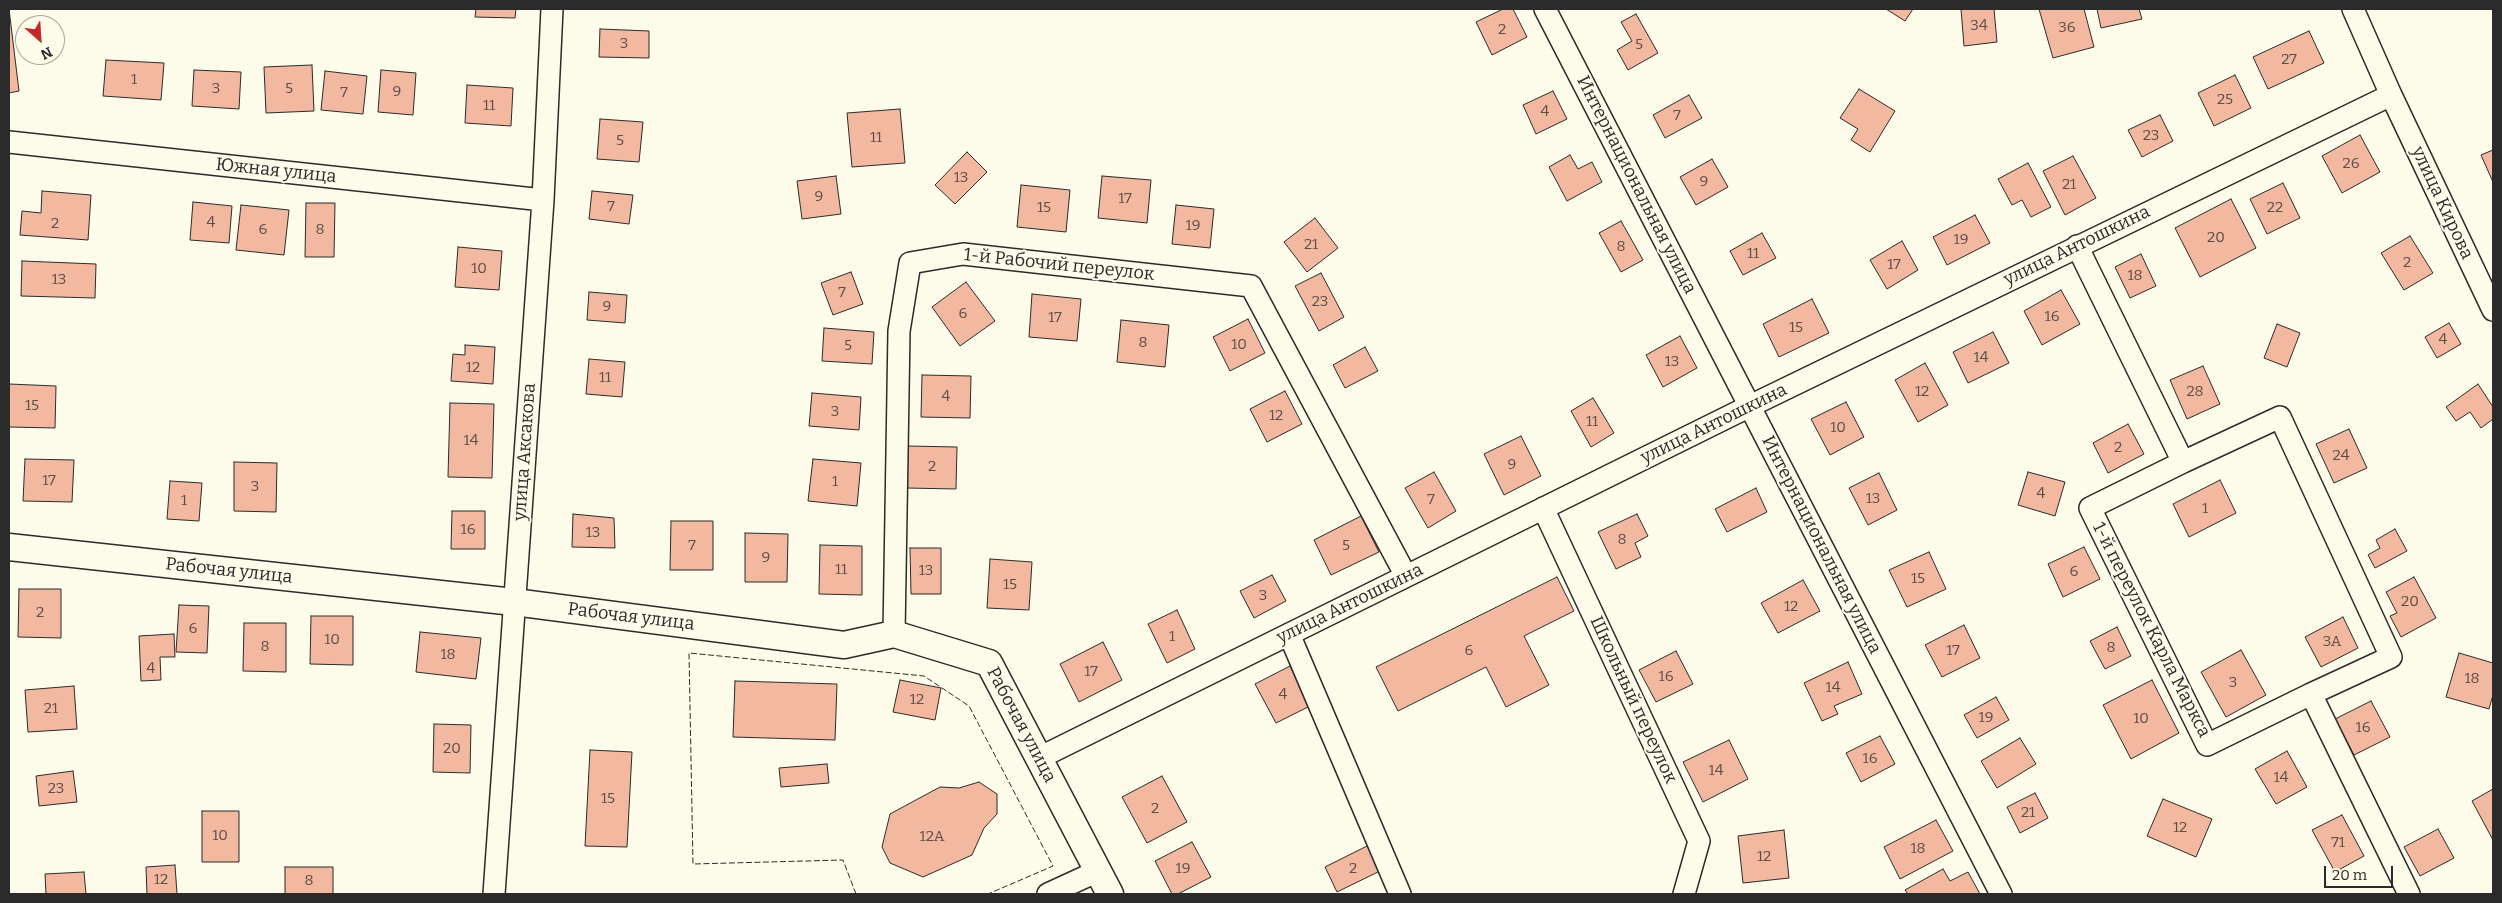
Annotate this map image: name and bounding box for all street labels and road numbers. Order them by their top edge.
street label: Интернациональная улица [1572,72,1700,298]
street label: улица Кирова [2406,143,2478,263]
street label: Южная улица [215,154,337,188]
street label: улица Антошкина [2000,201,2154,291]
street label: 1-й Рабочий переулок [963,244,1155,286]
street label: улица Антошкина [1637,379,1791,469]
street label: улица Аксакова [509,382,541,522]
street label: Интернациональная улица [1757,432,1885,658]
street label: 1-й переулок Карла Маркса [2087,519,2215,741]
street label: Рабочая улица [164,554,294,588]
street label: улица Антошкина [1273,559,1427,649]
street label: Рабочая улица [566,599,696,635]
street label: Школьный переулок [1585,613,1681,787]
street label: Рабочая улица [982,664,1060,786]

